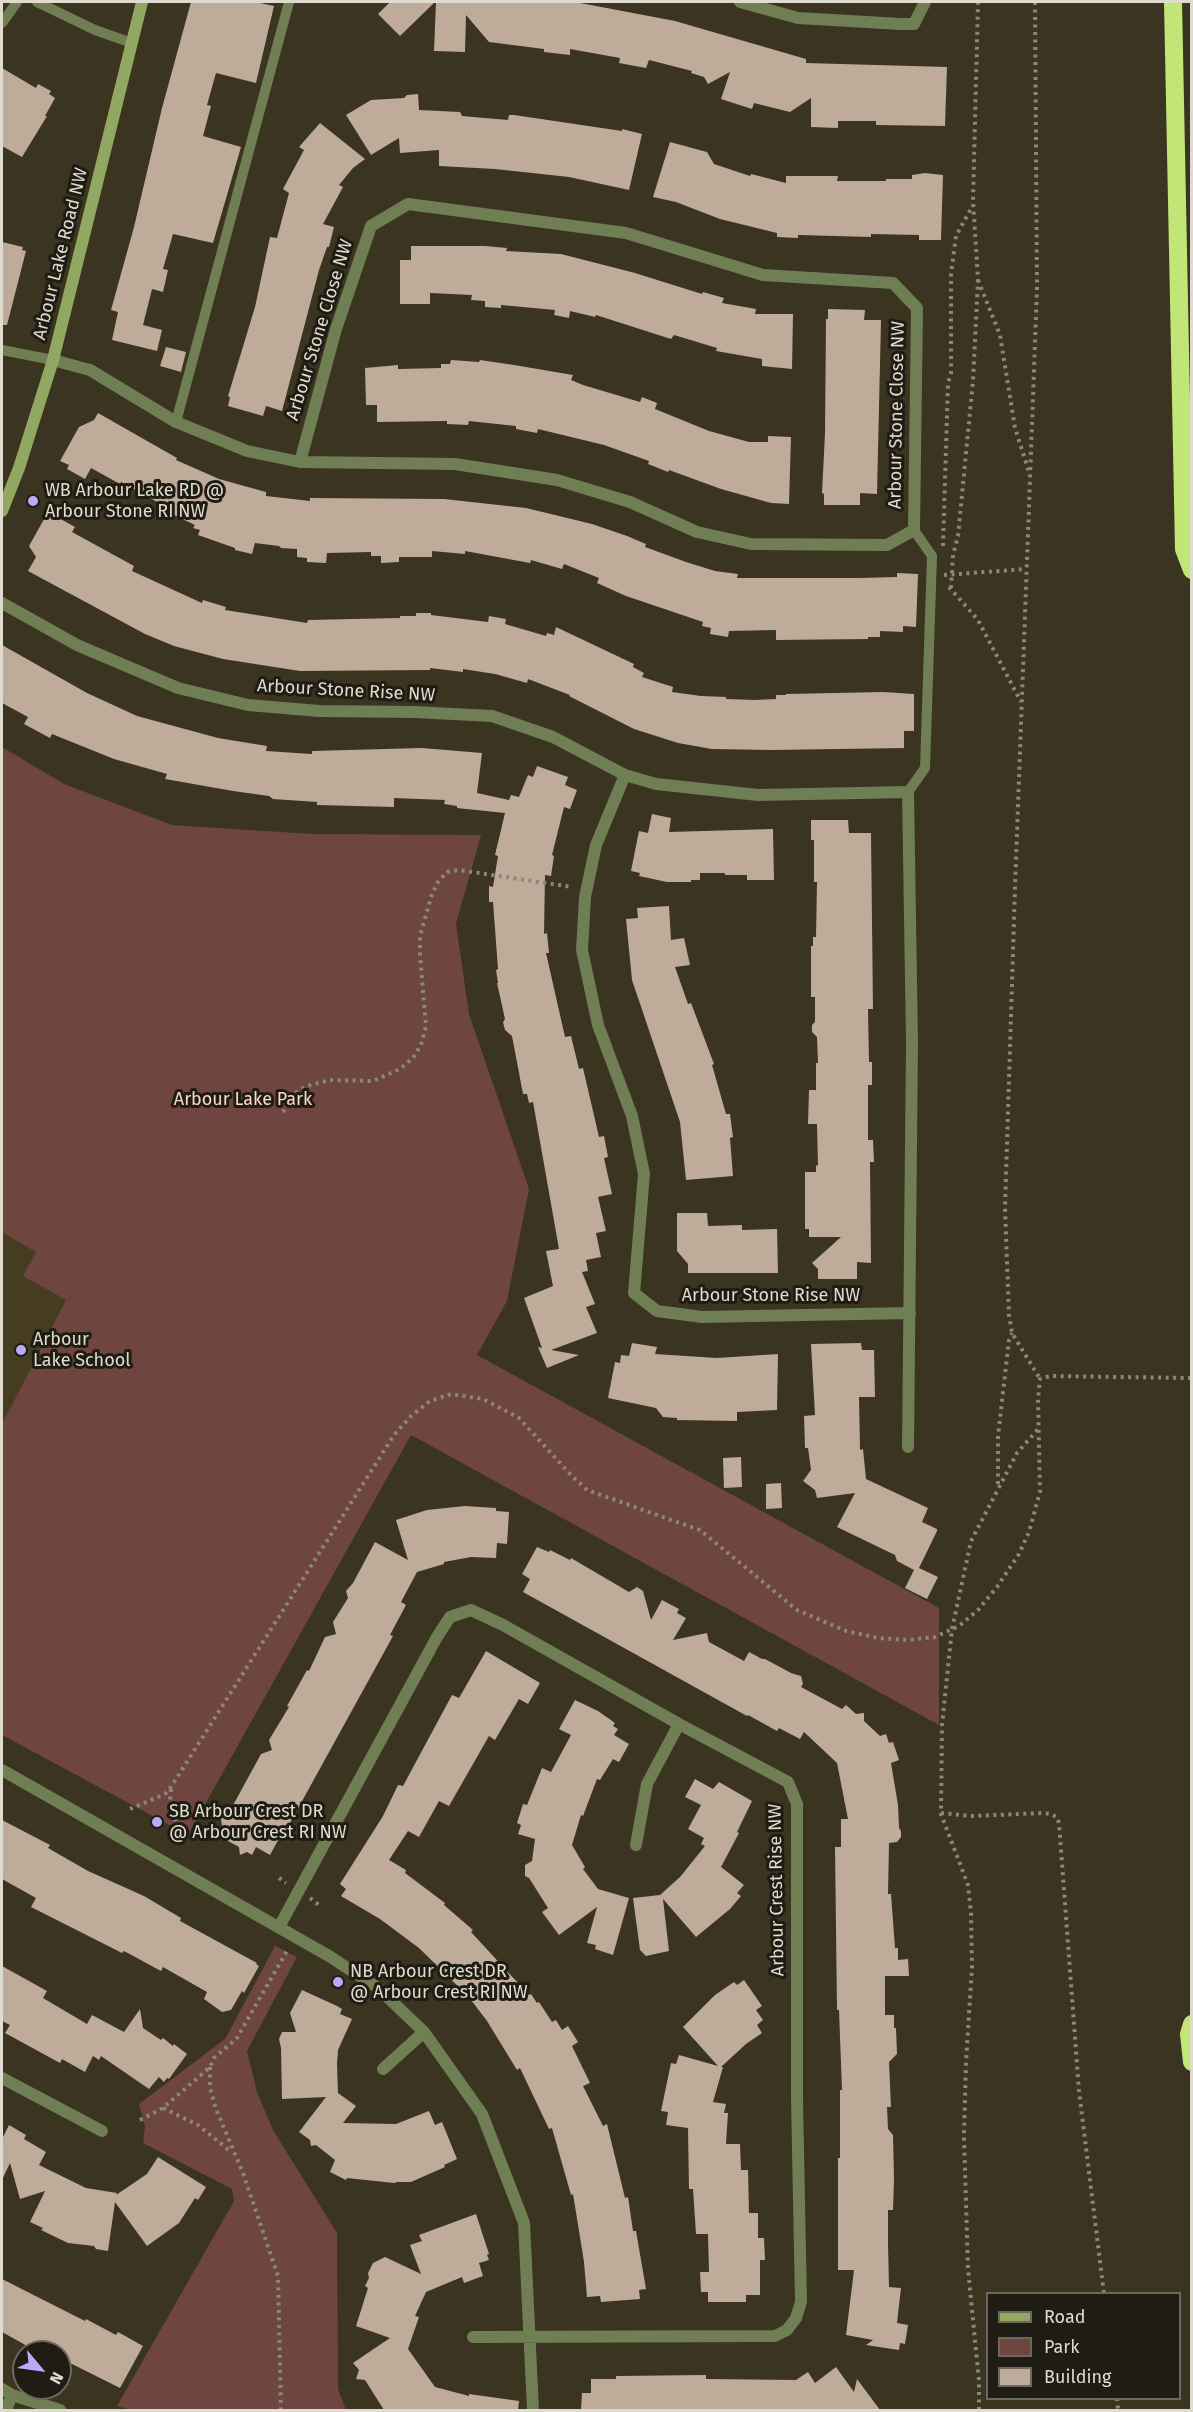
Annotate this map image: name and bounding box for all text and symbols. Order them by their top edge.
street label: Arbour Lake Road NW [29,166,93,342]
street label: Arbour Stone Close NW [282,237,358,423]
street label: Arbour Stone Close NW [885,321,909,509]
place label: WB Arbour Lake RD @ Arbour Stone RI NW [45,480,224,522]
marker: WB Arbour Lake RD @ Arbour Stone RI NW [26,494,40,508]
street label: Arbour Stone Rise NW [256,676,436,706]
park label: Arbour Lake Park [174,1089,312,1111]
street label: Arbour Stone Rise NW [682,1285,860,1307]
place label: Arbour Lake School [33,1329,130,1372]
marker: Arbour Lake School [14,1343,28,1357]
place label: SB Arbour Crest DR @ Arbour Crest RI NW [169,1801,347,1844]
street label: Arbour Crest Rise NW [765,1804,789,1976]
marker: SB Arbour Crest DR @ Arbour Crest RI NW [150,1815,164,1829]
place label: NB Arbour Crest DR @ Arbour Crest RI NW [350,1961,528,2004]
marker: NB Arbour Crest DR @ Arbour Crest RI NW [331,1975,345,1989]
legend [986,2292,1181,2400]
text: Road [1044,2306,1086,2328]
text: Park [1044,2336,1079,2358]
north arrow [12,2340,72,2400]
text: Building [1044,2366,1111,2388]
text: N [46,2369,67,2387]

